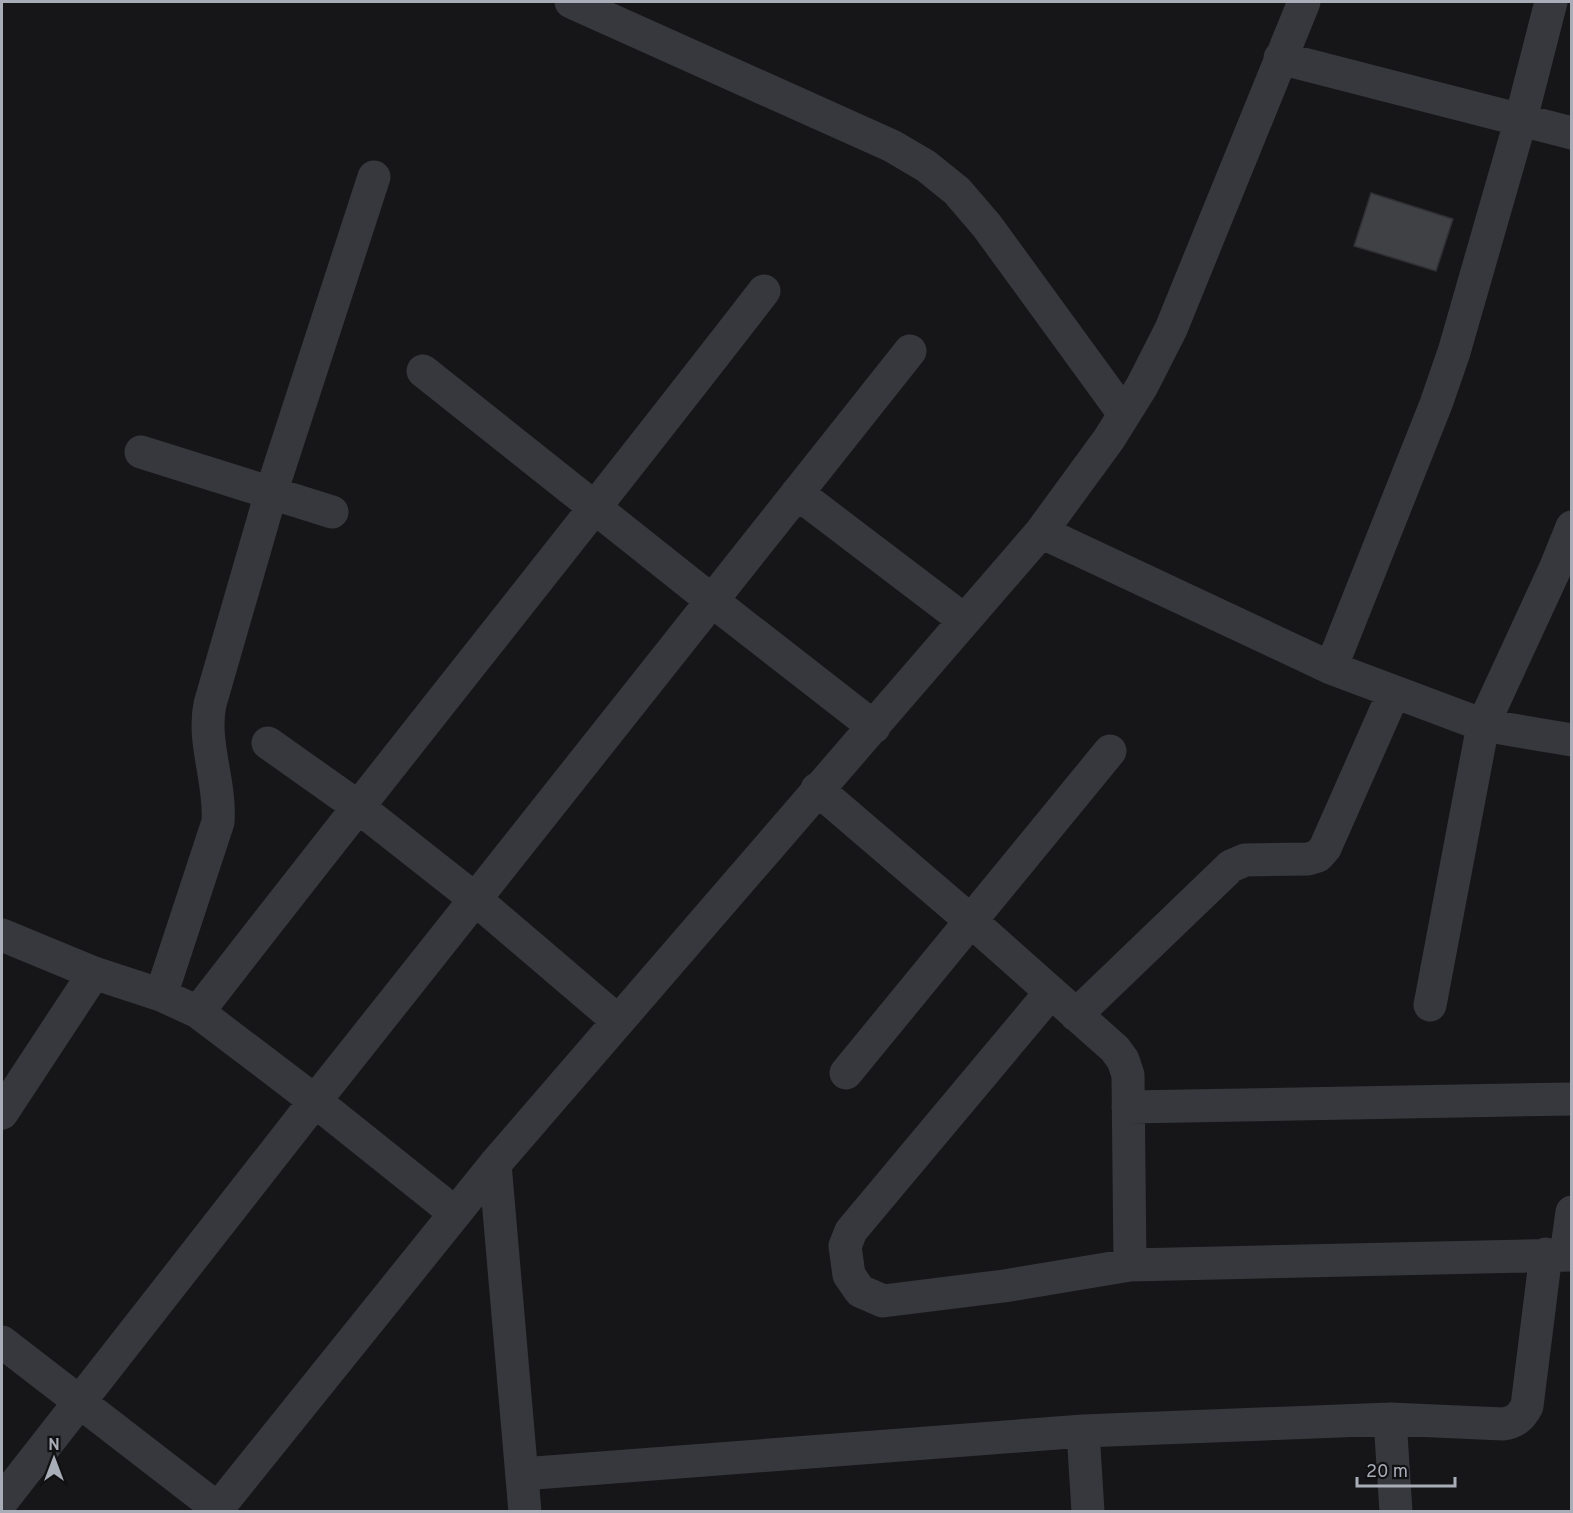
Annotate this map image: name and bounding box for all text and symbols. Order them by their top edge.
north arrow [24,1429,84,1489]
text: N [48,1436,60,1456]
scale bar [1357,1450,1454,1488]
text: 20 m [1366,1461,1408,1484]

